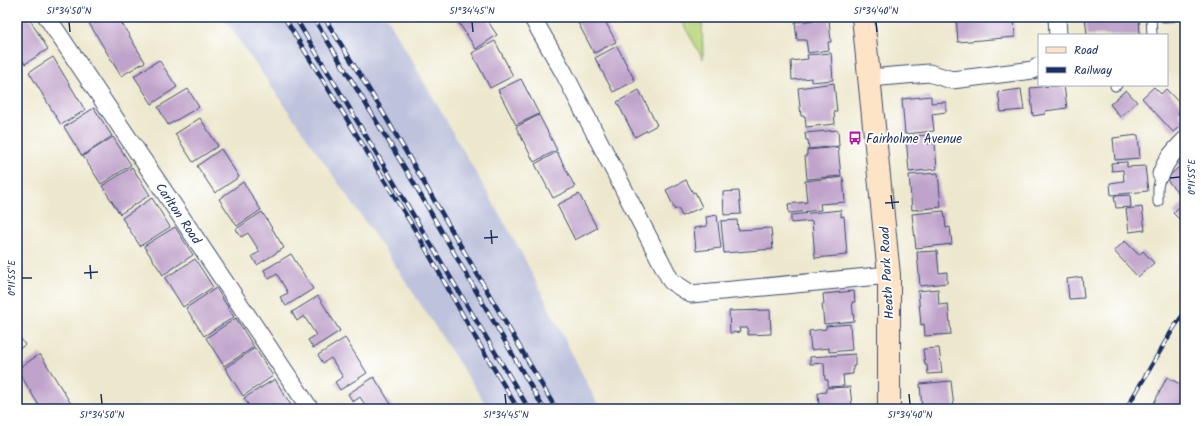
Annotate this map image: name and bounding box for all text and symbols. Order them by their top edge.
text: 51°34'50"N [46,3,92,19]
text: 51°34'45"N [449,3,495,19]
text: 51°34'40"N [853,3,899,19]
legend [1038,34,1168,86]
text: Road [1074,41,1099,60]
text: Railway [1074,61,1112,80]
place label: Fairholme Avenue [866,129,962,150]
bus stop icon: Fairholme Avenue [847,130,863,146]
text: 0°11'55"E [1184,158,1200,195]
street label: Carlton Road [149,179,206,249]
street label: Heath Park Road [875,226,900,320]
text: 0°11'55"E [4,259,20,296]
text: 51°34'50"N [79,407,125,423]
text: 51°34'45"N [483,407,529,423]
text: 51°34'40"N [887,407,933,423]

